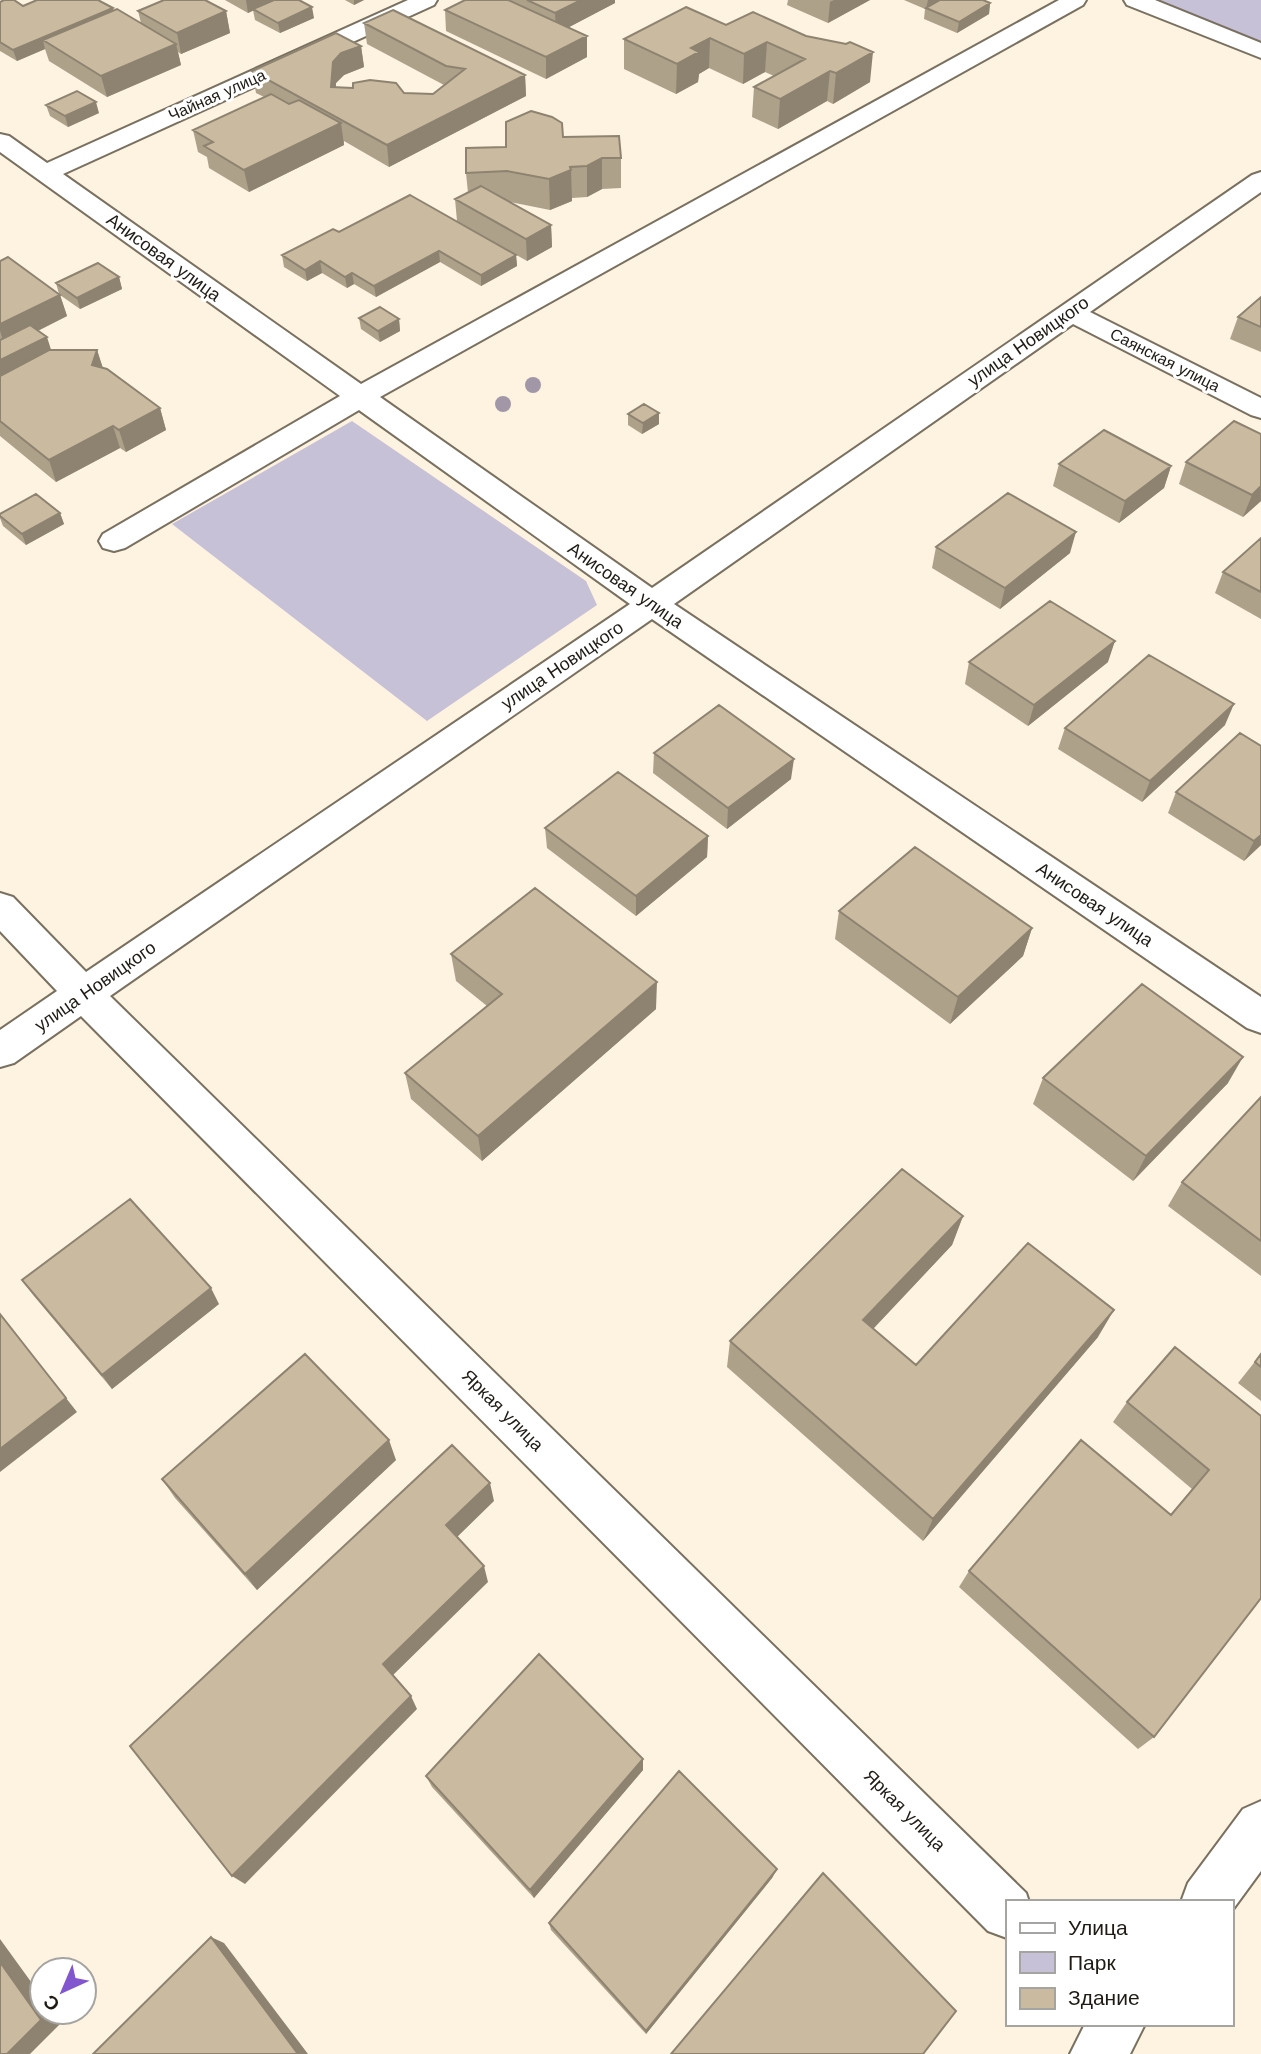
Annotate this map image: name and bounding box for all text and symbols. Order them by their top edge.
street label: Чайная улица [165,65,269,125]
street label: Анисовая улица [103,209,226,306]
street label: улица Новицкого [963,291,1093,391]
street label: Саянская улица [1107,324,1223,396]
street label: Анисовая улица [564,537,689,633]
street label: улица Новицкого [497,616,627,714]
street label: Анисовая улица [1033,857,1158,951]
street label: улица Новицкого [30,936,160,1036]
street label: Яркая улица [458,1365,549,1456]
street label: Яркая улица [860,1765,951,1856]
legend [1006,1900,1233,2026]
text: Улица [1068,1915,1128,1940]
text: Парк [1068,1950,1116,1975]
north arrow [28,1956,98,2026]
text: Здание [1068,1985,1140,2010]
text: С [38,1990,64,2016]

